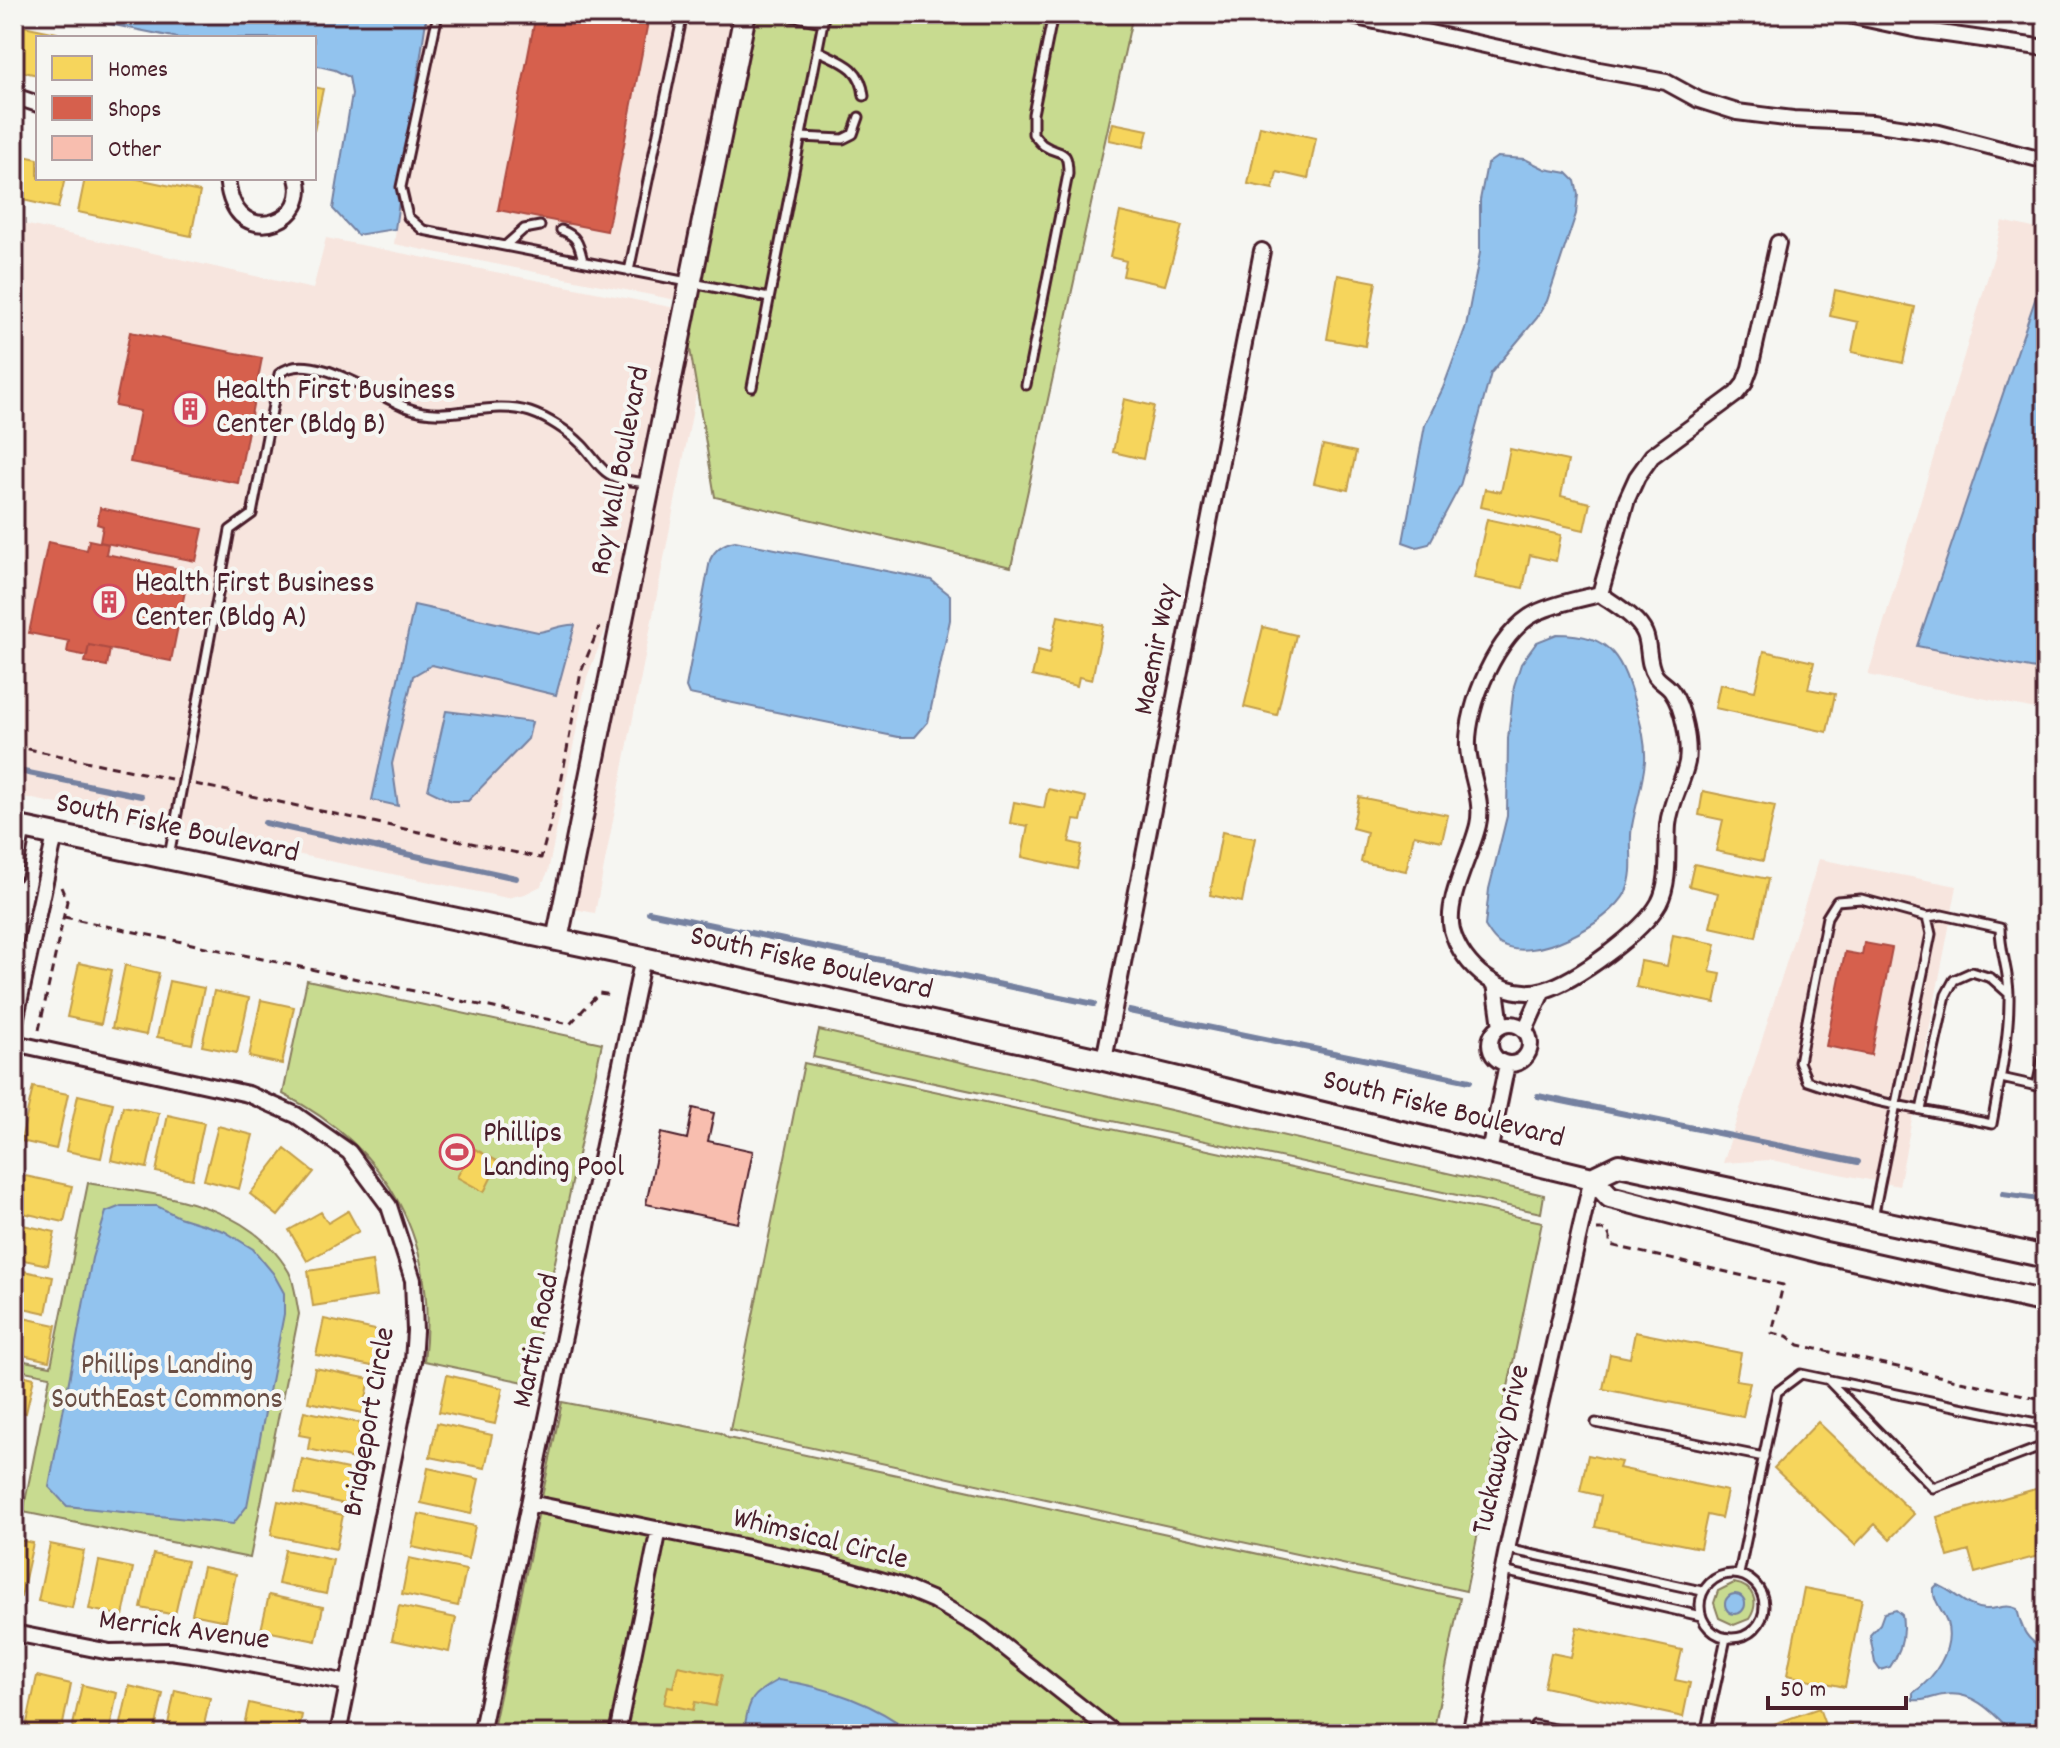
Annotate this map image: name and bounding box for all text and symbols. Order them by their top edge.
legend [36,36,316,180]
text: Homes [108,54,168,88]
text: Shops [108,94,161,128]
text: Other [108,134,161,168]
street label: Roy Wall Boulevard [581,363,663,579]
place label: Health First Business Center (Bldg B) [216,371,456,448]
building icon: Health First Business Center (Bldg B) [171,390,209,428]
place label: Health First Business Center (Bldg A) [135,564,375,641]
street label: Maemir Way [1124,580,1192,719]
building icon: Health First Business Center (Bldg A) [90,583,128,621]
street label: South Fiske Boulevard [51,783,303,877]
street label: South Fiske Boulevard [685,916,937,1014]
street label: South Fiske Boulevard [1318,1060,1568,1162]
place label: Phillips Landing Pool [483,1114,624,1191]
sports icon: Phillips Landing Pool [438,1133,476,1171]
street label: Martin Road [503,1270,573,1412]
street label: Bridgeport Circle [333,1324,409,1520]
park label: Phillips Landing SouthEast Commons [51,1346,283,1423]
street label: Tuckaway Drive [1463,1361,1543,1539]
street label: Whimsical Circle [728,1498,912,1584]
street label: Merrick Avenue [96,1600,272,1664]
scale bar [1768,1660,1906,1710]
text: 50 m [1780,1674,1826,1708]

